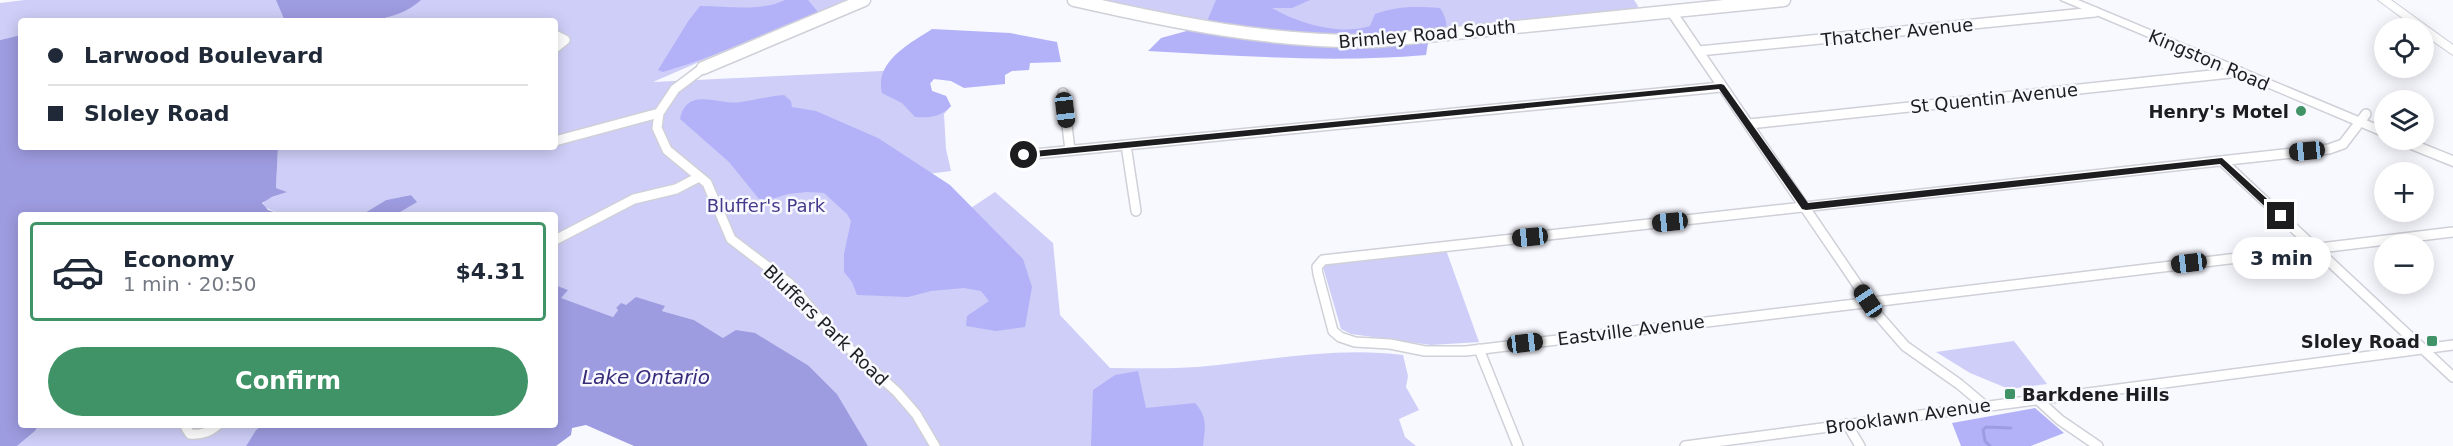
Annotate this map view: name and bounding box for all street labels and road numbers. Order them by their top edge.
street label: Thatcher Avenue [1819,14,1974,51]
street label: Brimley Road South [1337,16,1517,52]
street label: Kingston Road [2145,25,2273,95]
street label: St Quentin Avenue [1909,79,2079,117]
street label: Bluffers Park Road [760,260,892,390]
street label: Eastville Avenue [1556,311,1706,349]
street label: Brooklawn Avenue [1824,394,1992,438]

